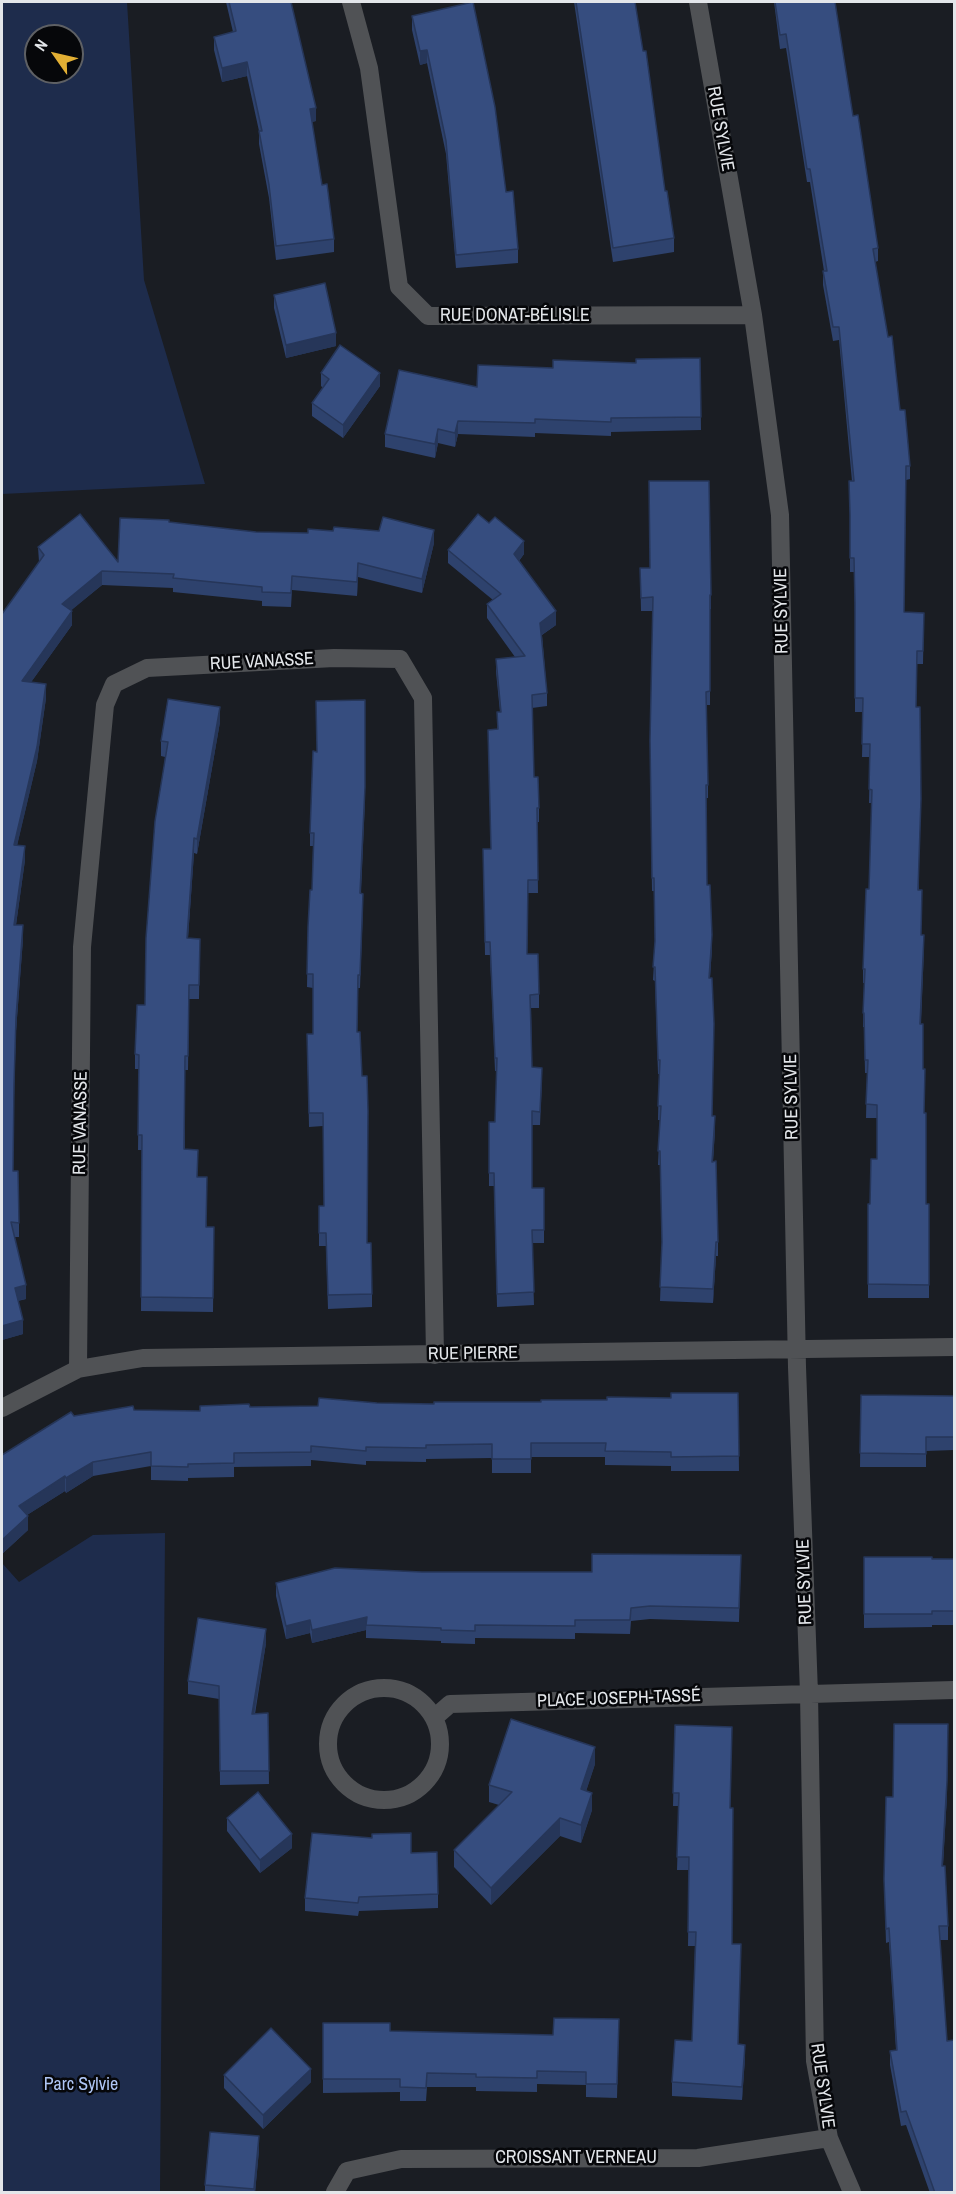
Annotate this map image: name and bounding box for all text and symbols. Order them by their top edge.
north arrow [24,24,84,84]
text: N [29,35,53,55]
street label: RUE SYLVIE [702,85,738,173]
street label: RUE DONAT-BÉLISLE [440,305,590,327]
street label: RUE SYLVIE [770,568,794,654]
street label: RUE VANASSE [210,648,314,676]
street label: RUE SYLVIE [780,1054,804,1140]
street label: RUE VANASSE [69,1071,93,1175]
street label: RUE PIERRE [428,1342,518,1366]
street label: RUE SYLVIE [793,1539,817,1625]
street label: PLACE JOSEPH-TASSÉ [537,1685,701,1713]
street label: RUE SYLVIE [805,2042,839,2130]
park label: Parc Sylvie [44,2074,118,2096]
street label: CROISSANT VERNEAU [495,2147,657,2169]

